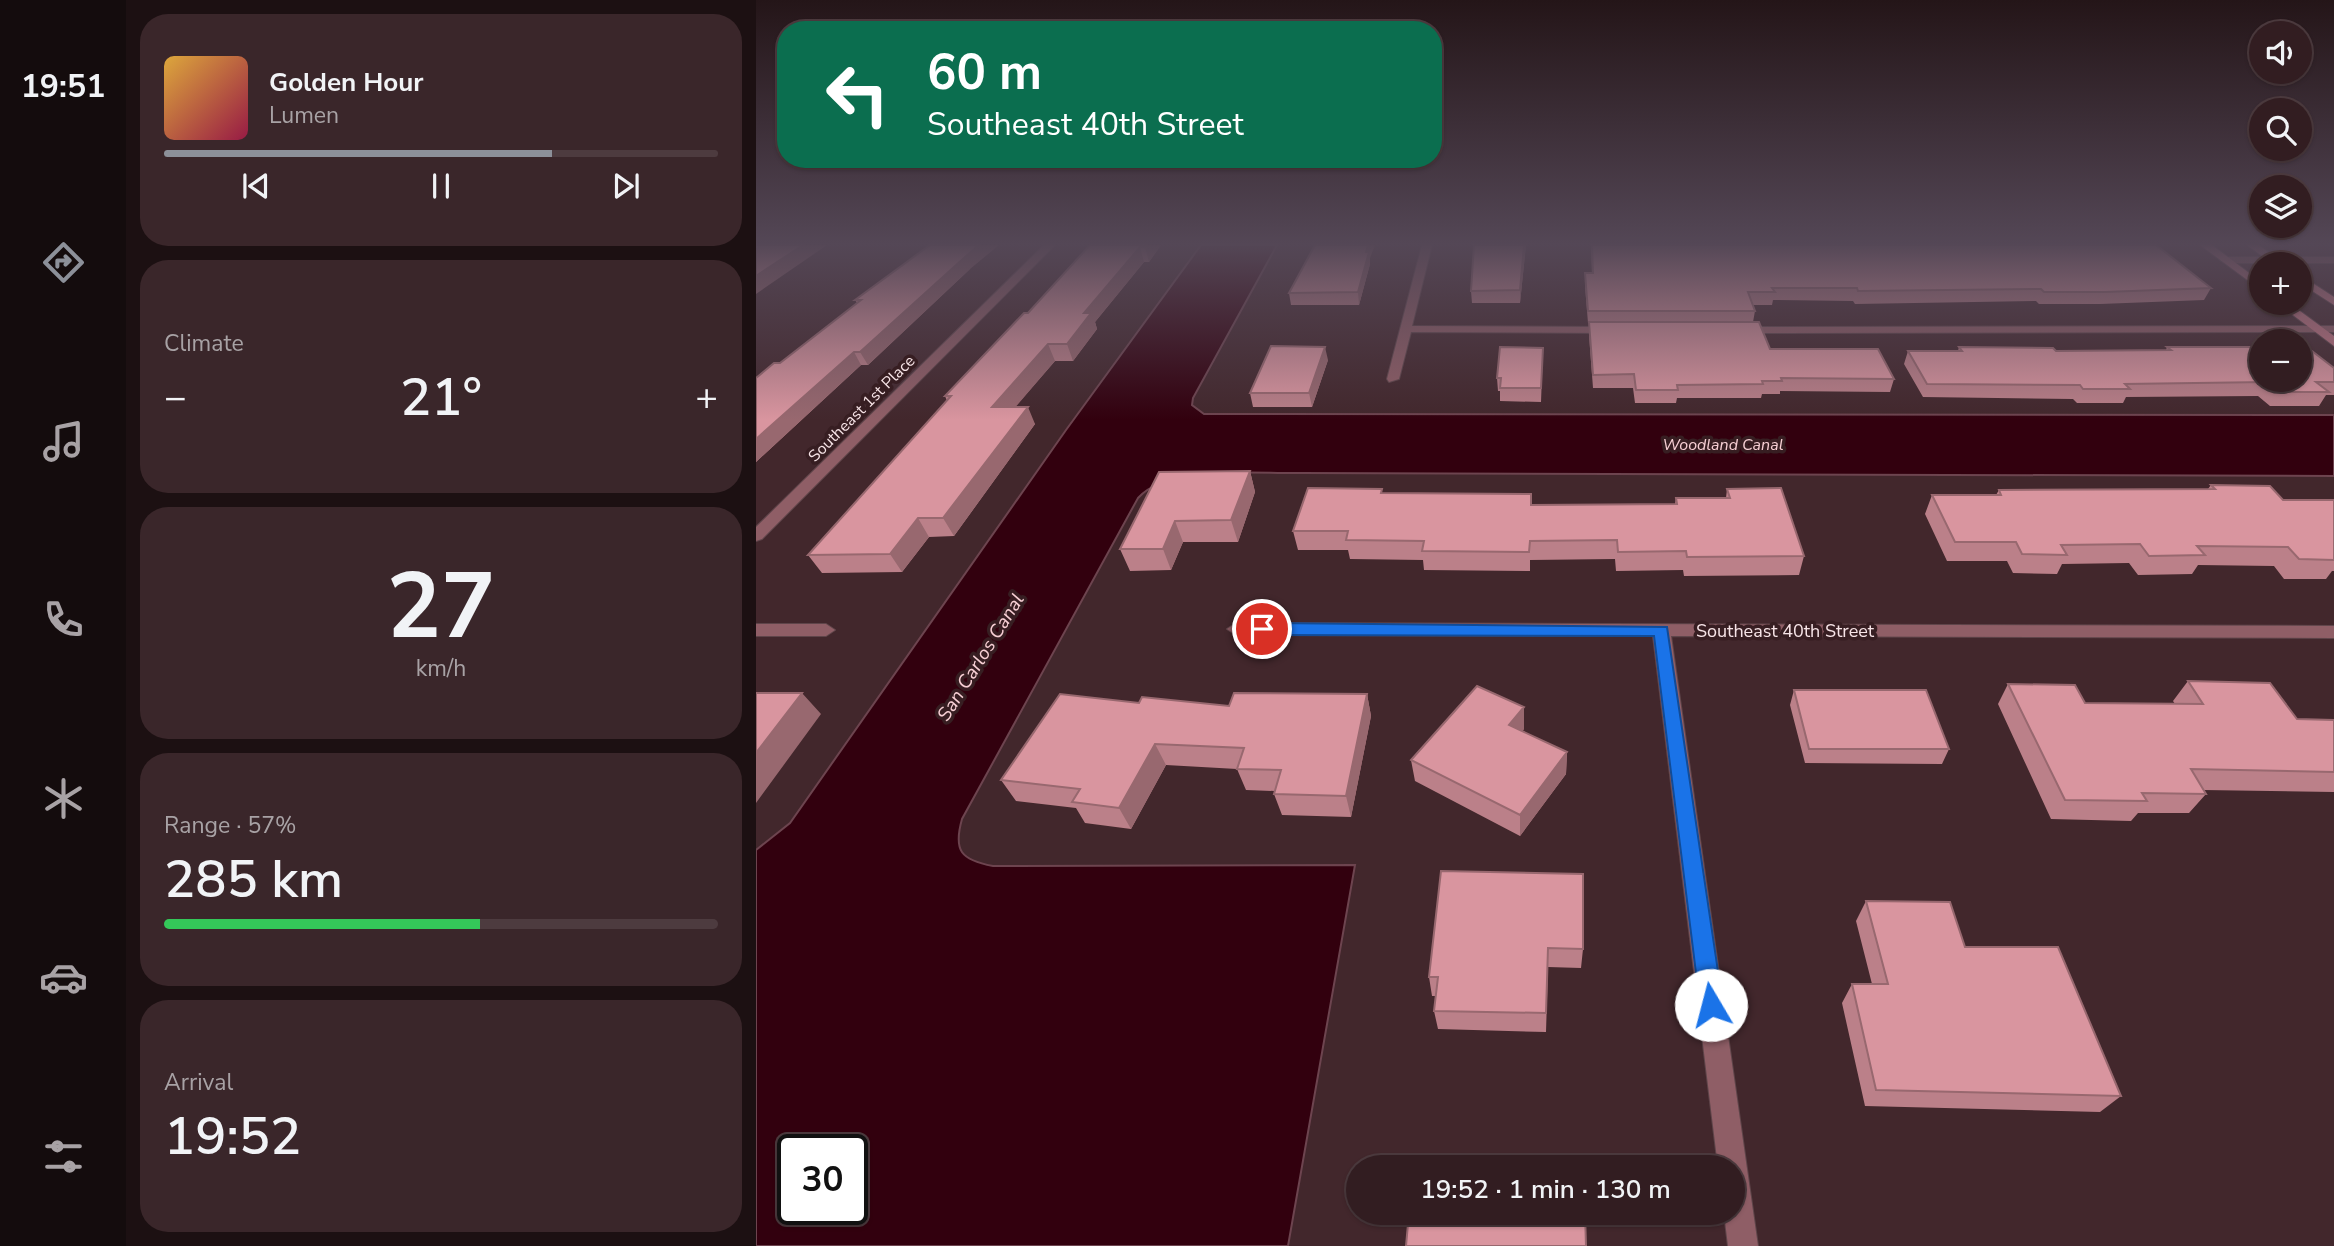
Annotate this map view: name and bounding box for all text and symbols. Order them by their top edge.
map controls [2249,21,2312,392]
button: sound [2249,21,2312,84]
text: 60 m [927,39,1042,106]
icon: left [812,49,903,140]
text: 19:51 [21,65,105,108]
text: Golden Hour [269,65,424,100]
button: search [2249,98,2312,161]
text: Lumen [269,100,339,131]
text: Southeast 40th Street [927,103,1244,146]
icon: previous [237,167,275,205]
icon: pause [422,167,460,205]
icon: next [607,167,645,205]
button: layers [2249,175,2312,238]
icon: directions [39,238,88,287]
button: + [2249,252,2312,315]
text: Climate [164,328,244,359]
button: − [2249,329,2312,392]
street label: Southeast 1st Place [803,350,920,467]
text: 21° [400,362,482,433]
text: − [164,372,187,423]
text: + [695,372,718,423]
icon: music [39,417,88,466]
water label: Woodland Canal [1663,434,1784,456]
text: 27 [386,545,496,669]
water label: San Carlos Canal [931,589,1031,726]
icon: phone [39,595,88,644]
pin [1232,599,1292,659]
icon: arrive [1243,610,1281,648]
street label: Southeast 40th Street [1696,619,1875,643]
text: km/h [416,653,466,684]
icon: climate [39,774,88,823]
text: Range · 57% [164,810,296,841]
text: 285 km [164,844,343,915]
icon: car [39,953,88,1002]
position arrow [1674,968,1748,1042]
text: Arrival [164,1067,233,1098]
text: 19:52 [164,1101,301,1172]
icon: filters [39,1132,88,1181]
speed limit sign: 30 [777,1134,868,1225]
text: 19:52 · 1 min · 130 m [1420,1172,1671,1207]

